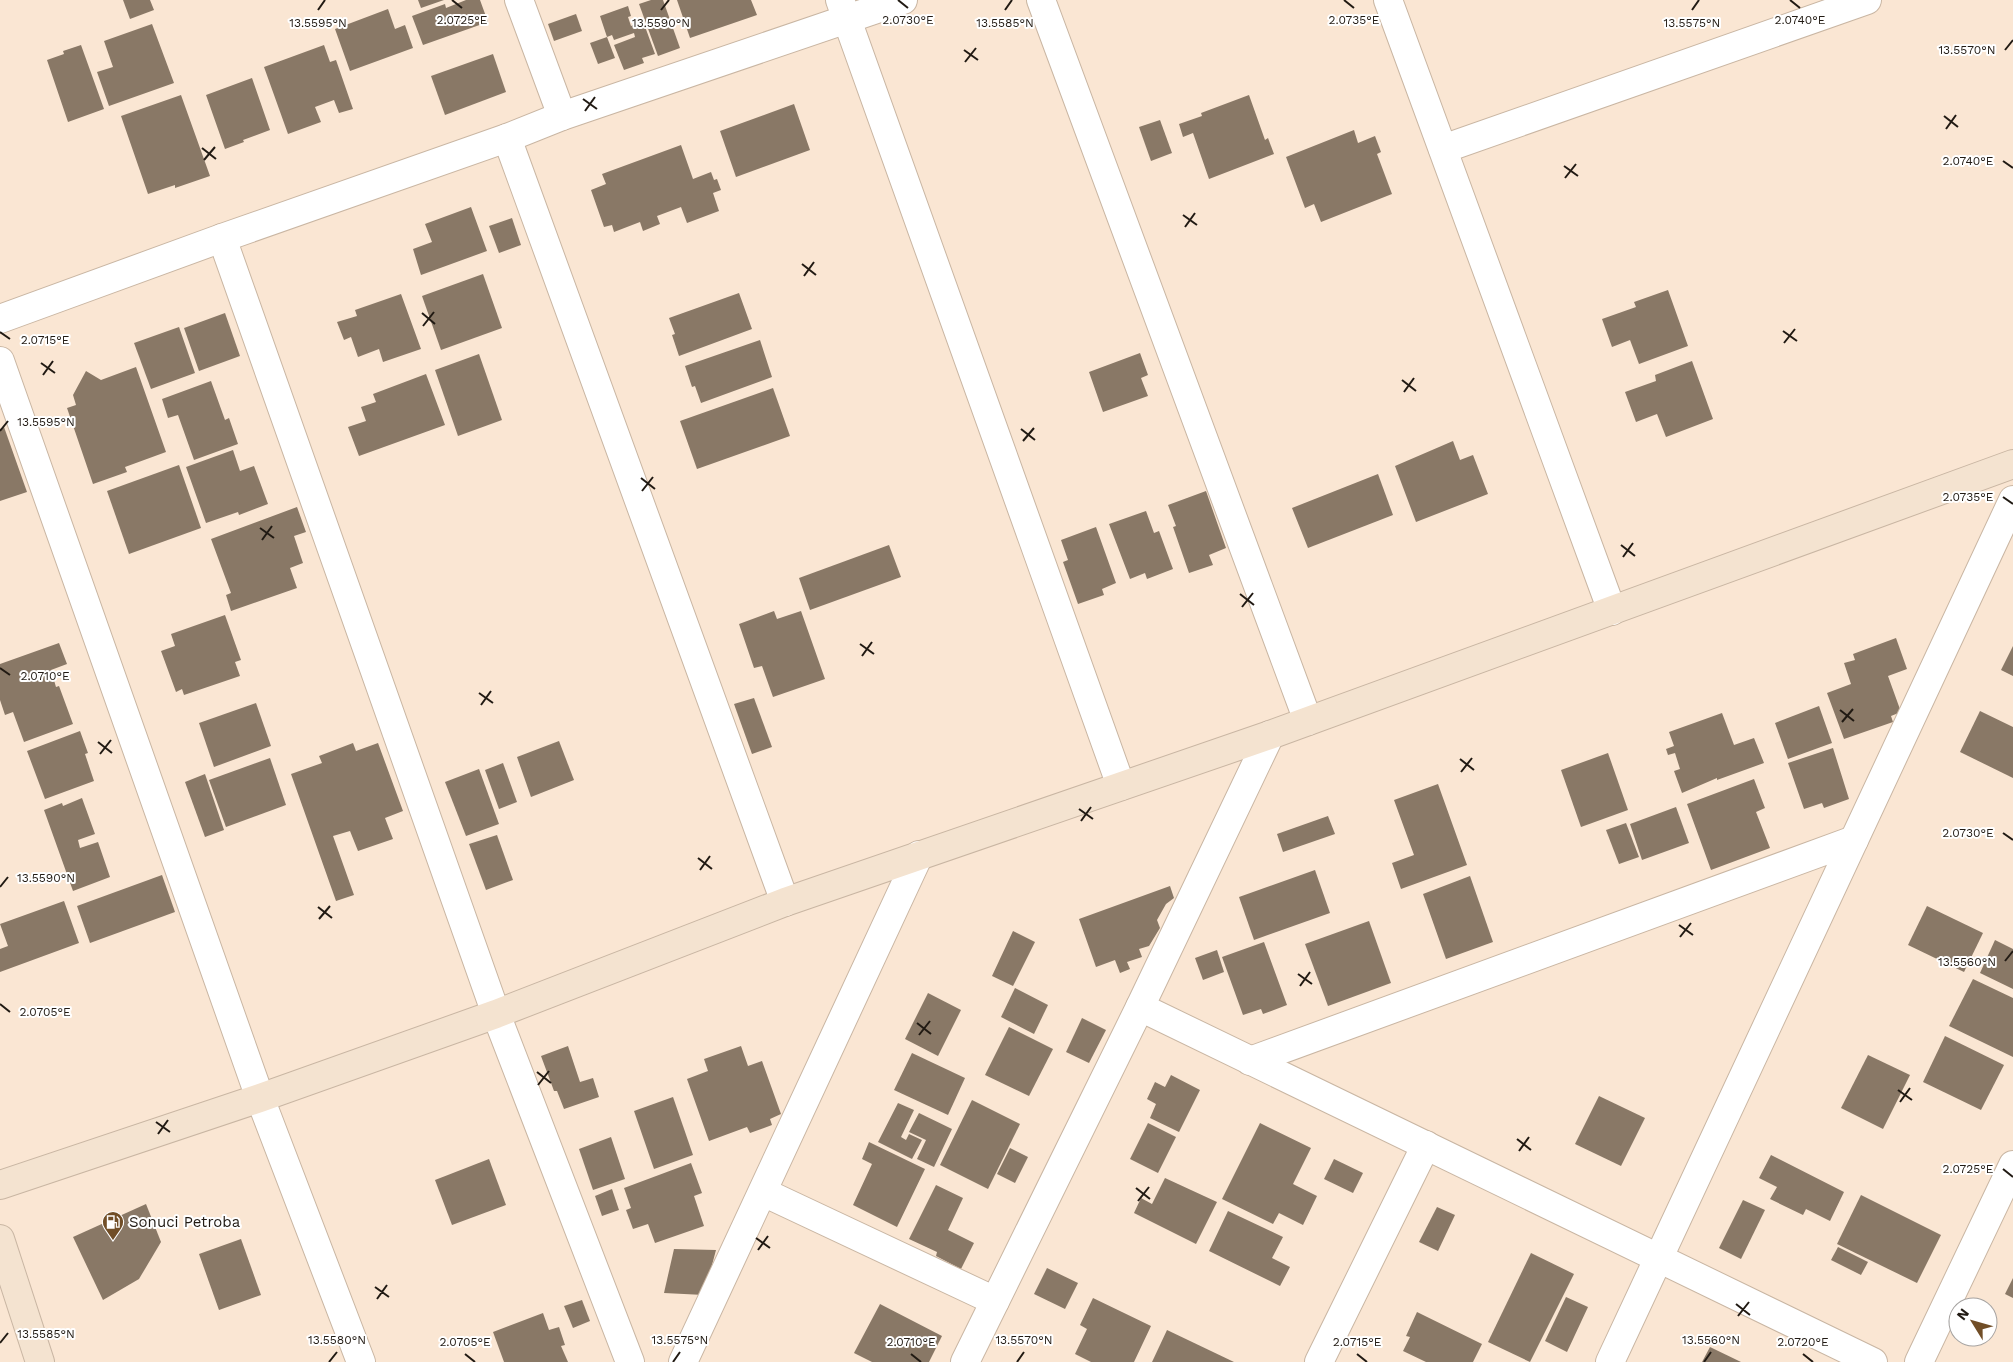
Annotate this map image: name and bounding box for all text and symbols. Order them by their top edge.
text: 2.0725°E [436,13,488,27]
text: 2.0730°E [882,13,934,27]
text: 2.0735°E [1328,13,1380,27]
text: 2.0740°E [1774,13,1826,27]
text: 13.5595°N [289,16,347,30]
text: 13.5590°N [632,16,690,30]
text: 13.5585°N [976,16,1034,30]
text: 13.5575°N [1664,16,1720,30]
text: 13.5570°N [1938,43,1996,57]
text: 2.0740°E [1942,154,1994,168]
text: 2.0715°E [21,333,70,347]
text: 13.5595°N [17,415,75,429]
text: 2.0735°E [1942,490,1994,504]
text: 2.0710°E [20,669,70,683]
text: 2.0730°E [1942,826,1994,840]
text: 13.5590°N [17,871,75,885]
text: 13.5560°N [1938,955,1996,969]
text: 2.0705°E [19,1005,71,1019]
text: 2.0725°E [1942,1162,1994,1176]
fuel station icon: Sonuci Petroba [101,1210,125,1241]
place label: Sonuci Petroba [129,1213,241,1231]
north arrow [1948,1297,1998,1347]
text: N [1953,1305,1972,1323]
text: 13.5585°N [17,1327,75,1341]
text: 13.5580°N [308,1333,366,1347]
text: 13.5575°N [652,1333,708,1347]
text: 13.5570°N [995,1333,1053,1347]
text: 13.5560°N [1682,1333,1740,1347]
text: 2.0705°E [439,1335,491,1349]
text: 2.0710°E [886,1335,936,1349]
text: 2.0715°E [1333,1335,1382,1349]
text: 2.0720°E [1777,1335,1829,1349]

